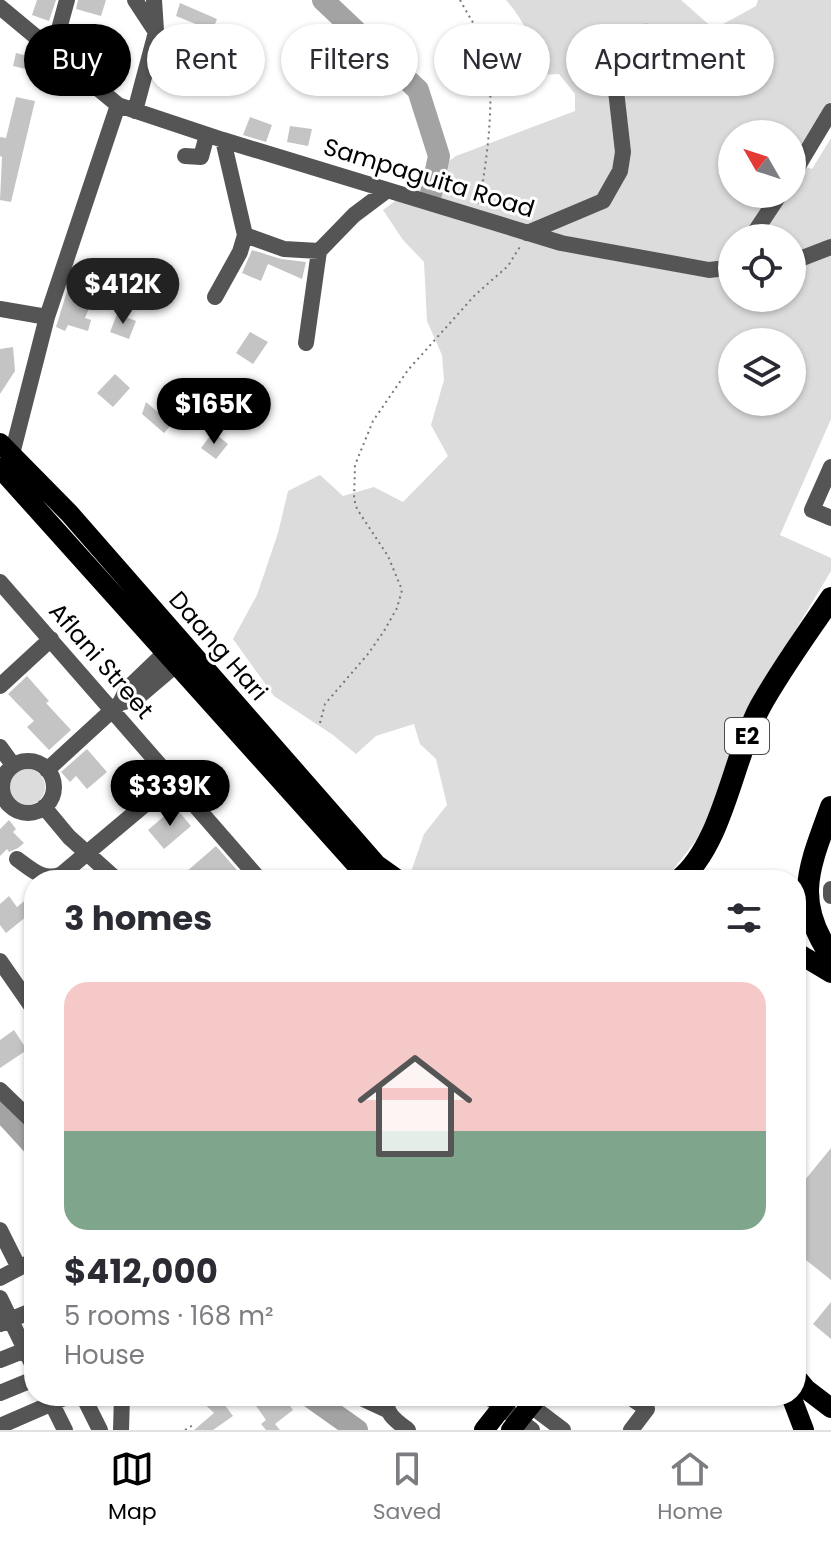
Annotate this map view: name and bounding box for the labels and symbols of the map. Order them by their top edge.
north arrow [718,120,806,208]
street label: Sampaguita Road [320,130,539,225]
pin: $412K [67,258,179,326]
pin: $165K [158,378,270,446]
street label: Daang Hari [162,584,275,707]
street label: Aflani Street [42,595,161,726]
road number: E2 [725,718,769,754]
pin: $339K [114,760,226,828]

